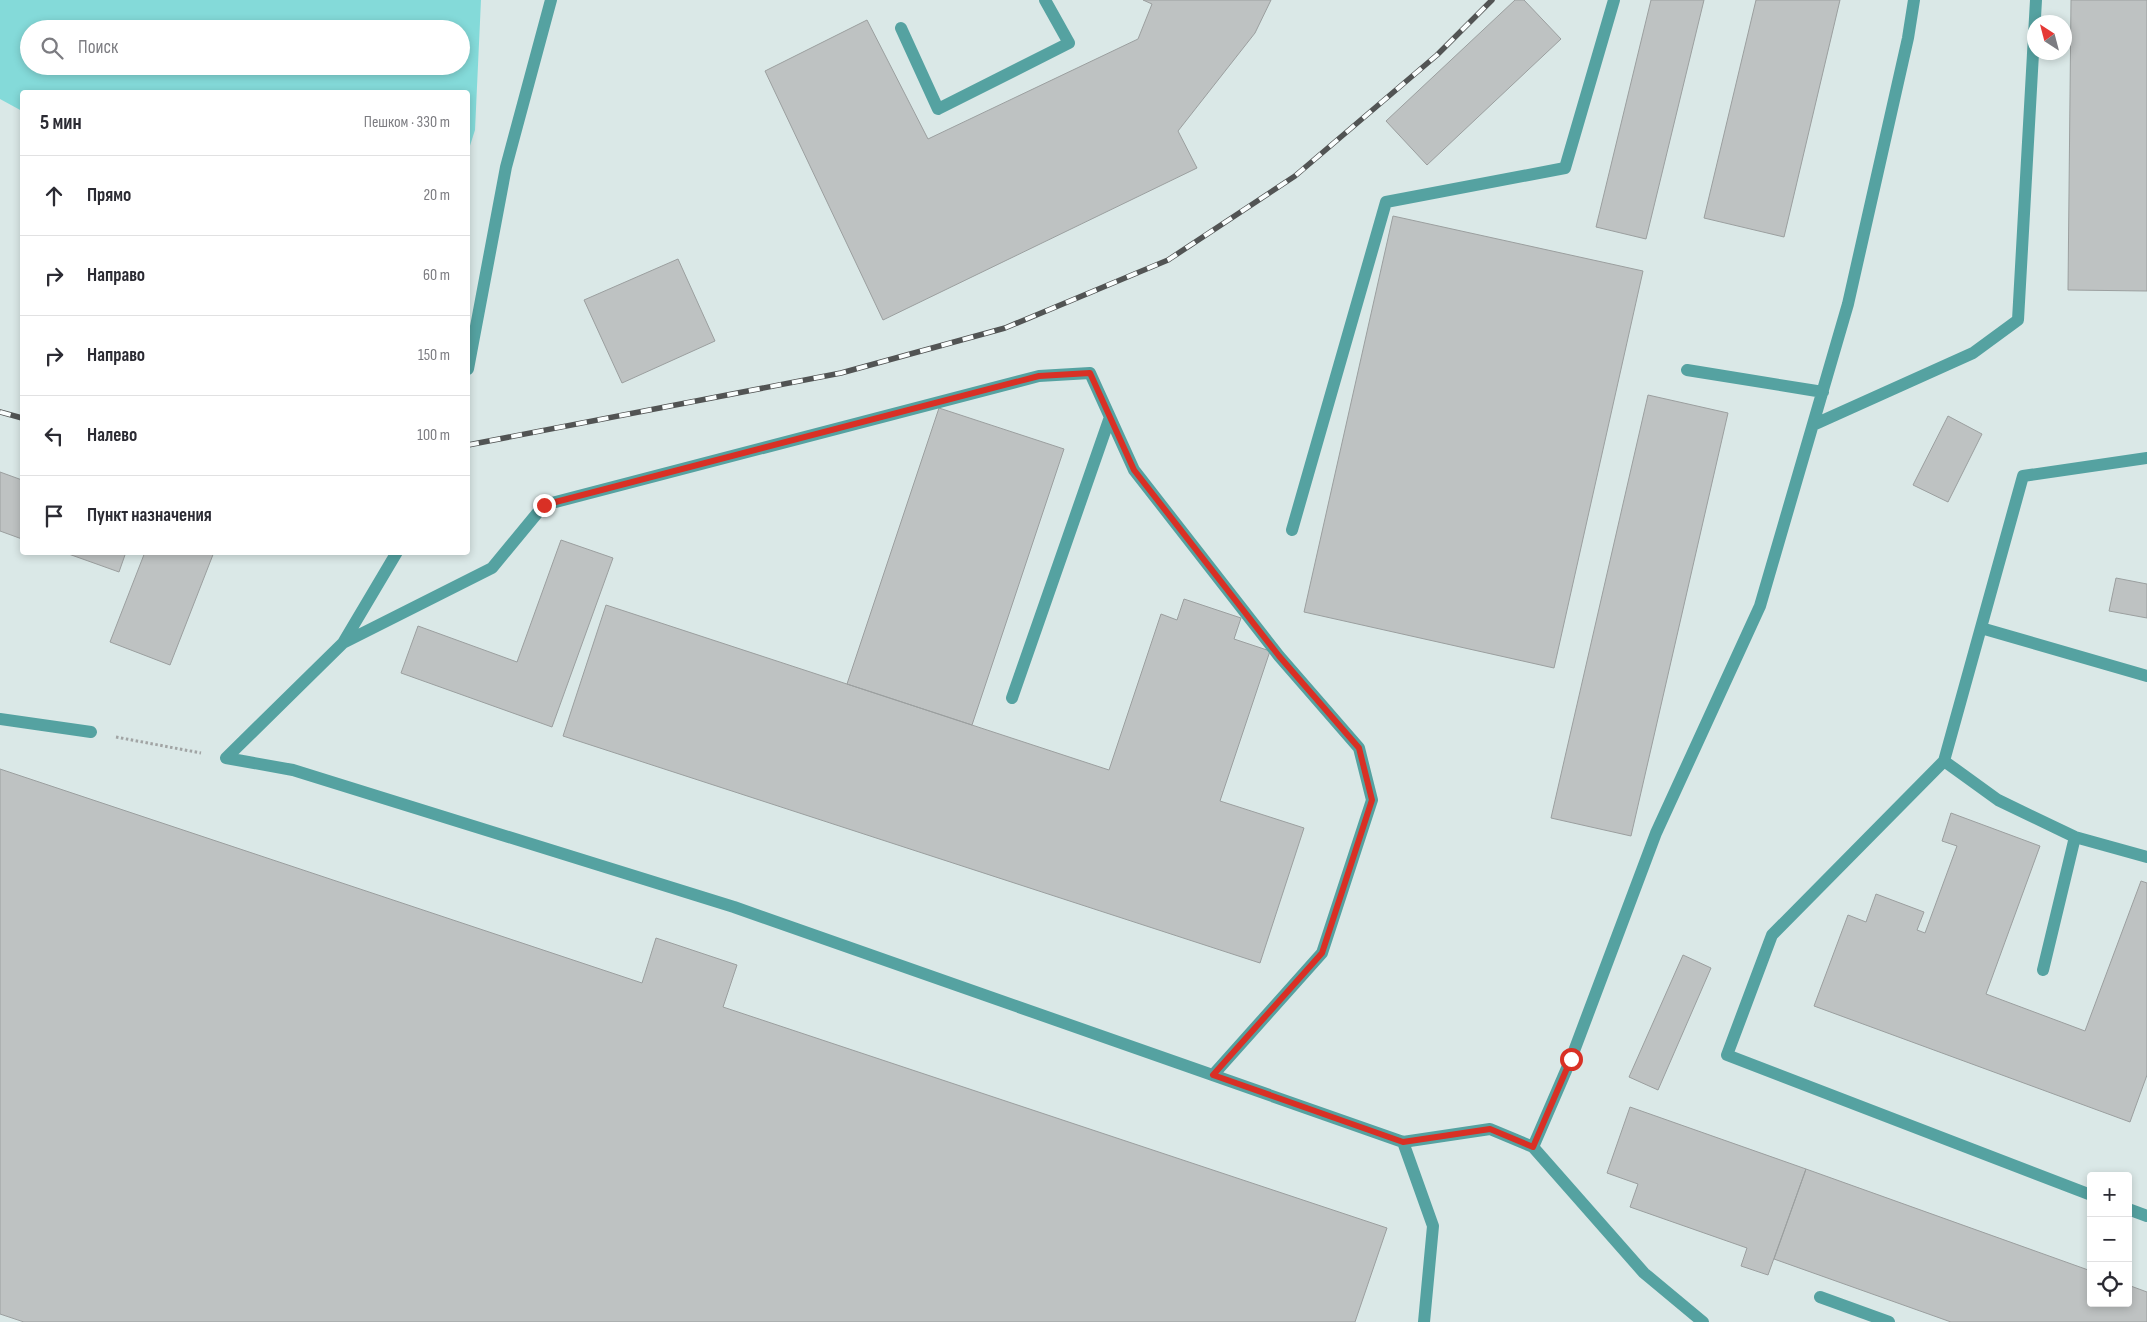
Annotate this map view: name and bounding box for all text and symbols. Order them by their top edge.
north arrow [2027,15,2072,60]
search box [20,20,470,75]
icon: search [38,34,66,62]
text: Поиск [78,36,118,59]
text: 5 мин [40,110,82,135]
text: Пешком · 330 m [364,113,450,132]
icon: ahead [40,182,68,210]
text: Прямо [87,184,131,207]
text: 20 m [423,186,450,205]
icon: right [40,262,68,290]
text: Направо [87,264,145,287]
text: 60 m [423,266,450,285]
icon: right [40,342,68,370]
text: Направо [87,344,145,367]
text: 150 m [418,346,450,365]
icon: left [40,422,68,450]
text: Налево [87,424,137,447]
text: 100 m [417,426,450,445]
route end [533,494,556,517]
icon: arrive [40,502,68,530]
text: Пункт назначения [87,504,212,527]
route start [1560,1048,1583,1071]
map controls [2087,1172,2132,1307]
button: + [2087,1172,2132,1217]
button: − [2087,1217,2132,1262]
button: locate [2087,1262,2132,1307]

